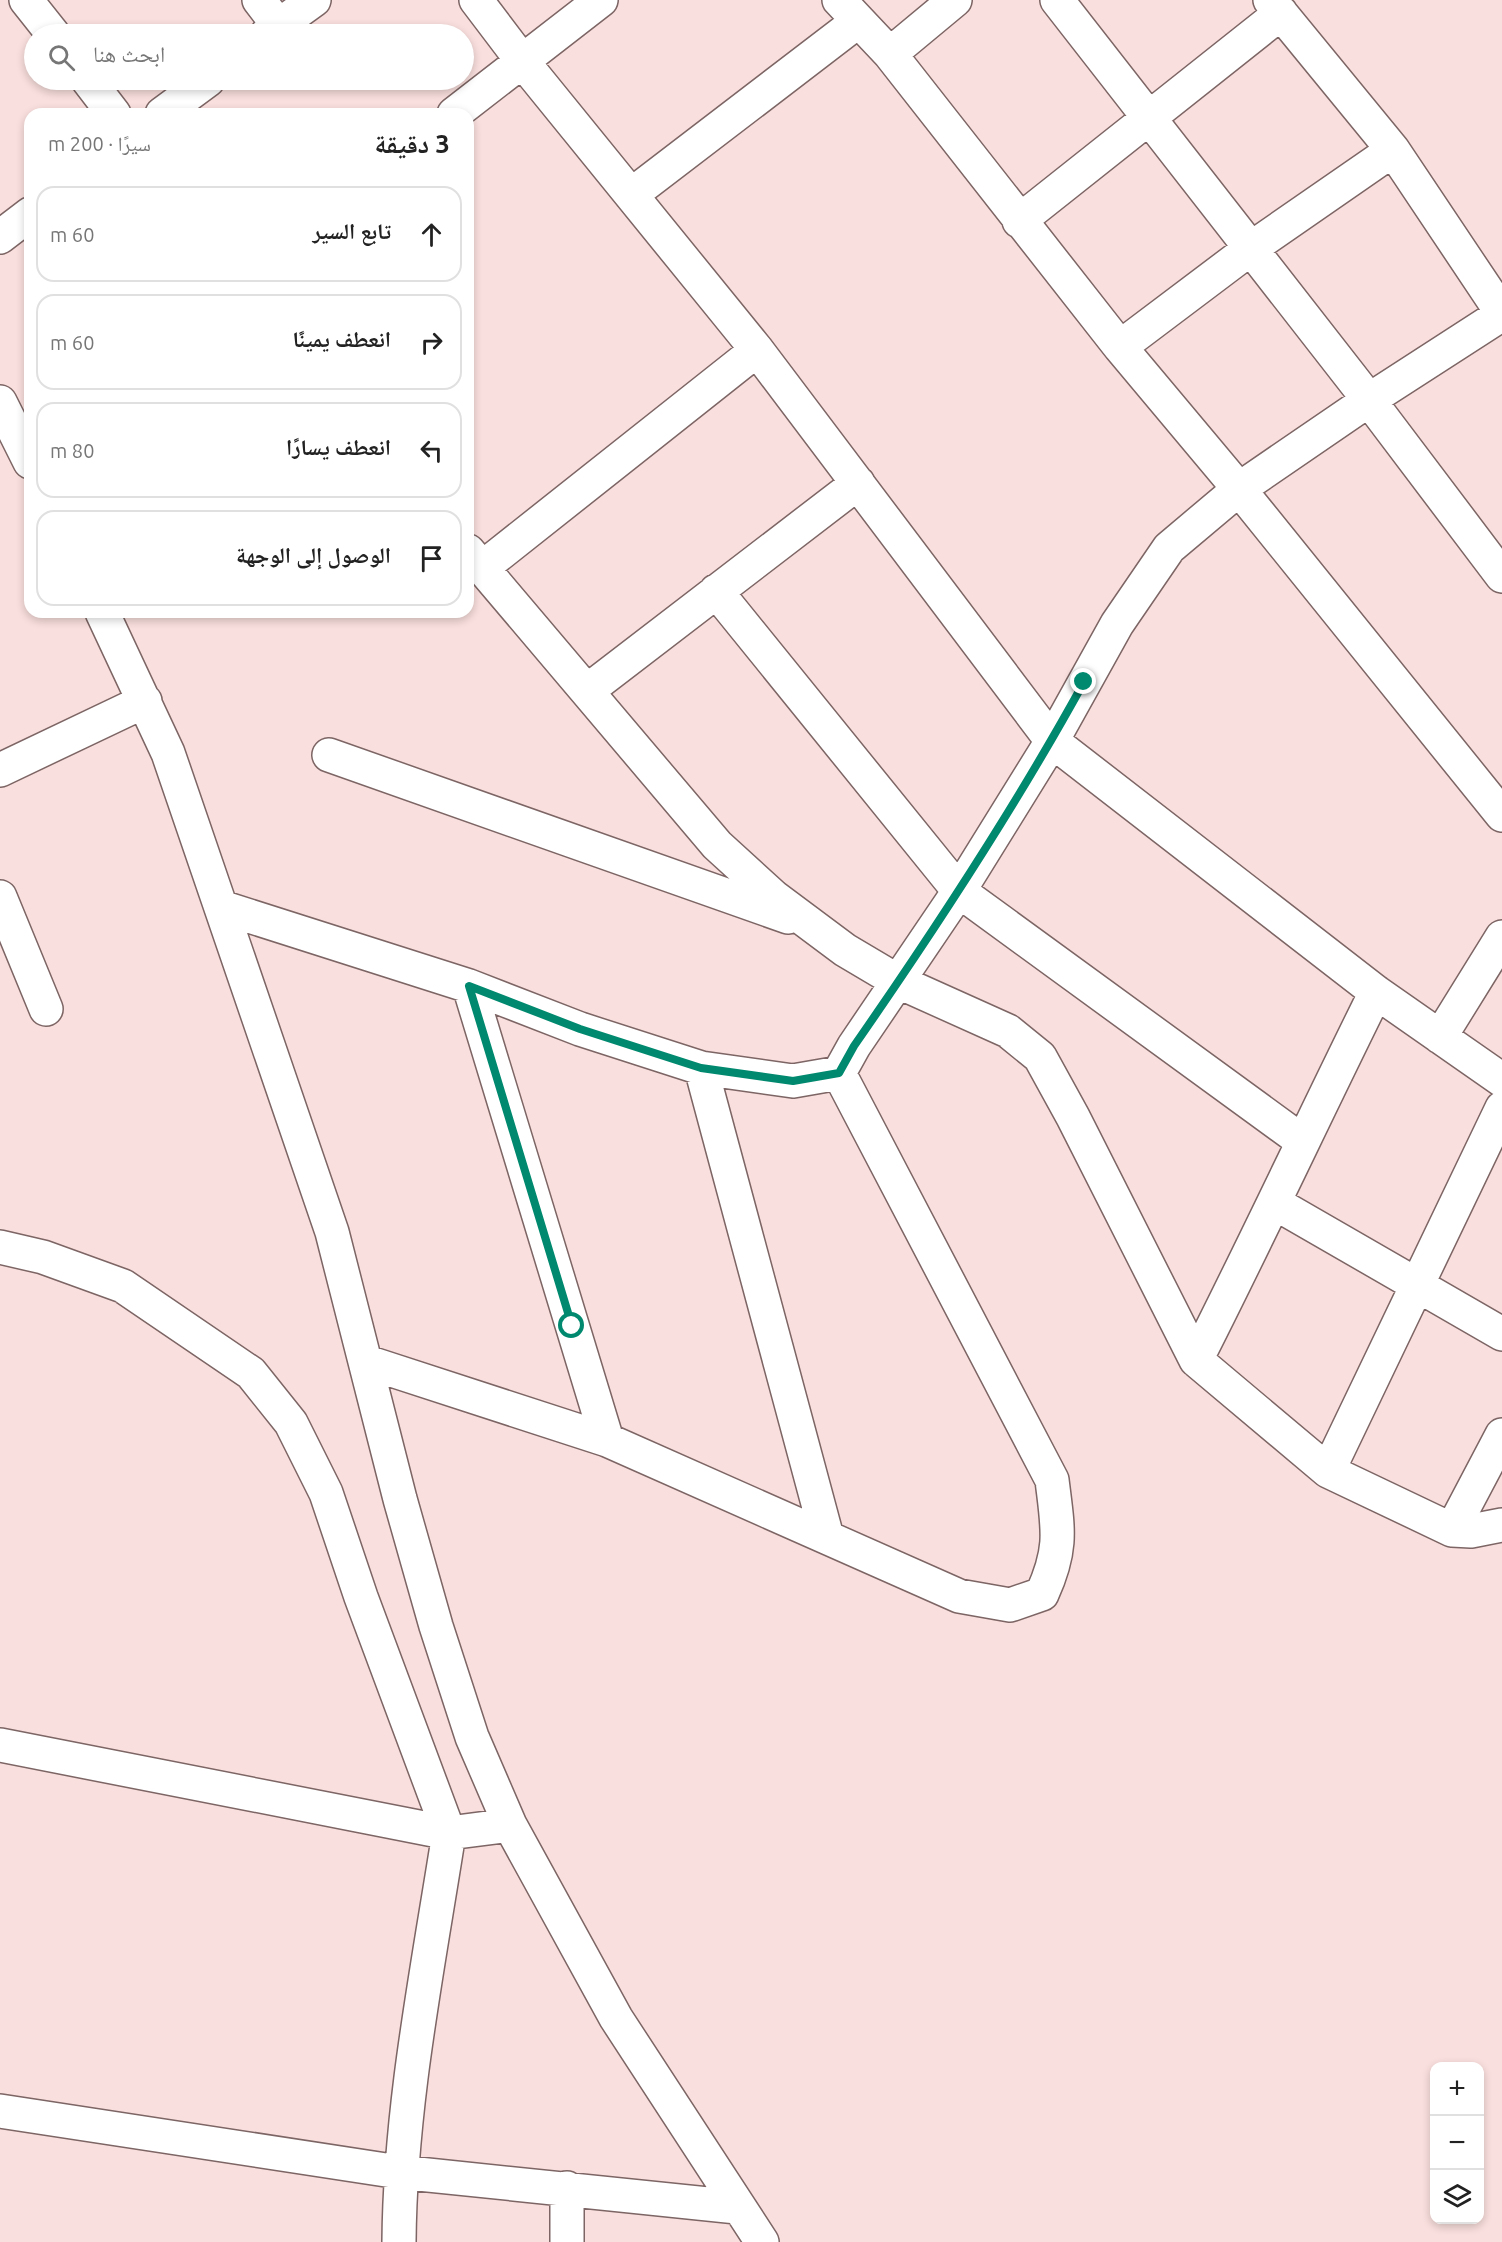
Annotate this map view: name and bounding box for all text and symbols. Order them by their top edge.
search box [24,24,474,90]
icon: search [45,41,78,74]
text: ابحث هنا [93,41,165,66]
text: 3 دقيقة [375,129,450,158]
text: سيرًا · 200 m [48,132,151,155]
text: تابع السير [312,218,391,243]
icon: ahead [415,218,448,251]
text: 60 m [50,223,94,246]
text: انعطف يمينًا [292,326,391,351]
icon: right [415,326,448,359]
text: 60 m [50,331,94,354]
text: انعطف يسارًا [286,434,391,459]
icon: left [415,434,448,467]
text: 80 m [50,439,94,462]
text: الوصول إلى الوجهة [236,542,391,567]
icon: arrive [415,542,448,575]
route end [1070,668,1096,694]
route start [558,1312,584,1338]
map controls [1430,2062,1484,2224]
button: + [1430,2062,1484,2116]
button: − [1430,2116,1484,2170]
button: layers [1430,2170,1484,2224]

